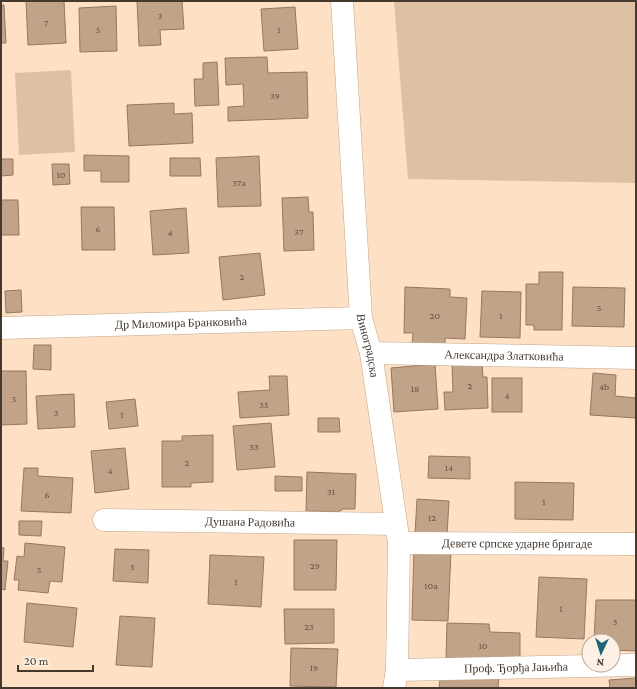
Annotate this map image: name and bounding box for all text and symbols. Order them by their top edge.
house number: 3 [158,10,163,21]
house number: 7 [44,17,49,28]
house number: 5 [96,24,101,35]
house number: 1 [277,24,281,35]
house number: 39 [270,90,280,101]
house number: 10 [57,169,66,180]
house number: 37a [232,177,246,188]
house number: 6 [95,223,101,234]
house number: 37 [294,226,304,237]
house number: 4 [167,227,173,238]
house number: 2 [240,271,245,282]
house number: 5 [597,302,602,313]
house number: 20 [430,310,441,321]
house number: 1 [499,310,503,321]
street label: Виноградска [354,313,382,379]
street label: Др Миломира Бранковића [115,314,248,332]
street label: Александра Златковића [444,347,564,364]
house number: 2 [468,380,473,391]
house number: 4b [599,381,609,392]
house number: 18 [411,383,419,394]
house number: 4 [504,390,510,401]
house number: 5 [12,393,17,404]
house number: 35 [259,399,269,410]
house number: 3 [54,407,59,418]
house number: 1 [120,409,124,420]
house number: 33 [249,441,259,452]
house number: 2 [185,457,190,468]
house number: 14 [445,462,453,473]
house number: 4 [107,465,113,476]
house number: 31 [327,486,335,497]
house number: 6 [44,489,50,500]
house number: 1 [542,496,546,507]
house number: 12 [428,512,436,523]
street label: Душана Радовића [205,514,296,530]
street label: Девете српске ударне бригаде [442,536,592,551]
house number: 29 [310,560,320,571]
house number: 3 [130,561,135,572]
house number: 5 [37,564,42,575]
house number: 1 [234,576,238,587]
house number: 10a [424,580,438,591]
house number: 1 [559,603,563,614]
house number: 3 [613,616,618,627]
house number: 23 [304,621,314,632]
north arrow [581,633,621,673]
house number: 10 [479,640,488,651]
scale bar [18,647,93,673]
text: 20 m [24,654,49,668]
text: N [596,657,604,669]
street label: Проф. Ђорђа Јањића [464,659,569,676]
house number: 19 [310,662,318,673]

